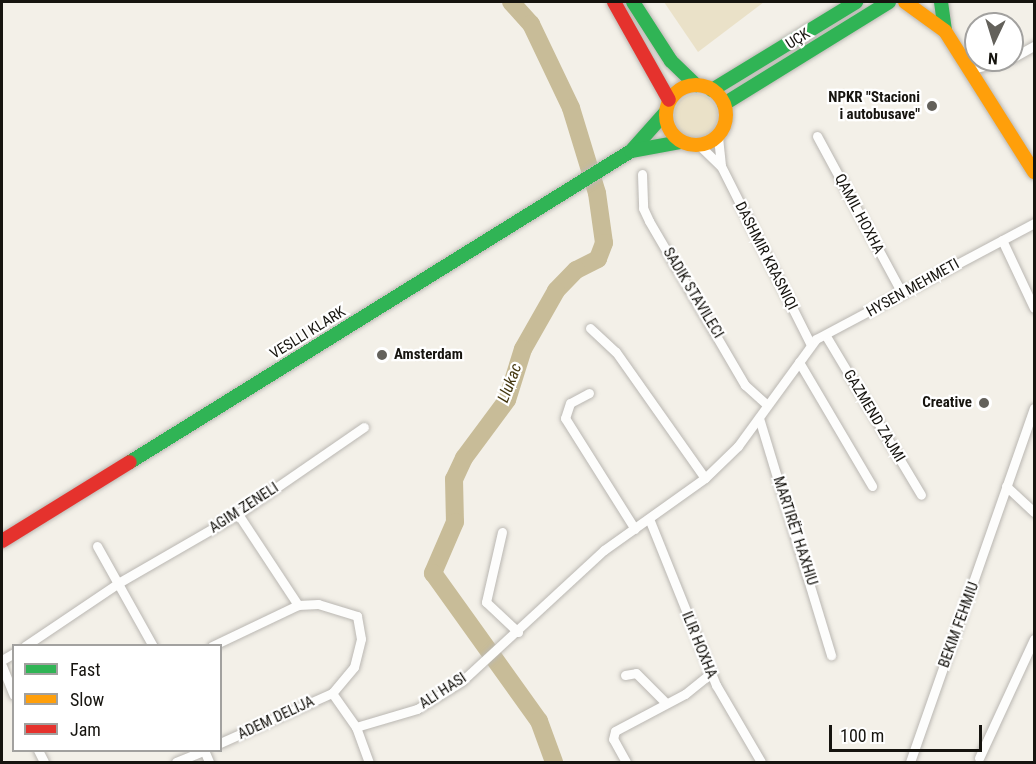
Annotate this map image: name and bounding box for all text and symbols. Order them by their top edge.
north arrow [964,12,1024,72]
street label: UÇK [783,25,813,53]
text: N [987,49,998,68]
place label: NPKR "Stacioni i autobusave" [828,88,920,123]
marker: NPKR "Stacioni i autobusave" [925,99,939,113]
street label: QAMIL HOXHA [830,171,888,257]
street label: DASHMIR KRASNIQI [731,199,801,313]
street label: SADIK STAVILECI [659,244,727,342]
street label: HYSEN MEHMETI [863,255,963,321]
street label: VESLLI KLARK [267,303,349,363]
place label: Amsterdam [394,346,463,364]
marker: Amsterdam [375,348,389,362]
water label: Llukac [494,361,526,405]
street label: GAZMEND ZAJMI [839,367,909,465]
place label: Creative [922,394,972,412]
marker: Creative [977,396,991,410]
street label: MARTIRËT HAXHIU [769,474,821,588]
street label: AGIM ZENELI [206,479,282,537]
street label: BEKIM FEHMIU [935,580,983,670]
street label: ILIR HOXHA [677,609,721,681]
legend [12,644,222,752]
text: Fast [70,659,101,680]
street label: ALI HASI [416,669,470,713]
text: Slow [70,689,104,710]
street label: ADEM DELIJA [235,692,317,744]
scale bar [832,713,985,751]
text: Jam [70,719,101,740]
text: 100 m [840,725,884,746]

